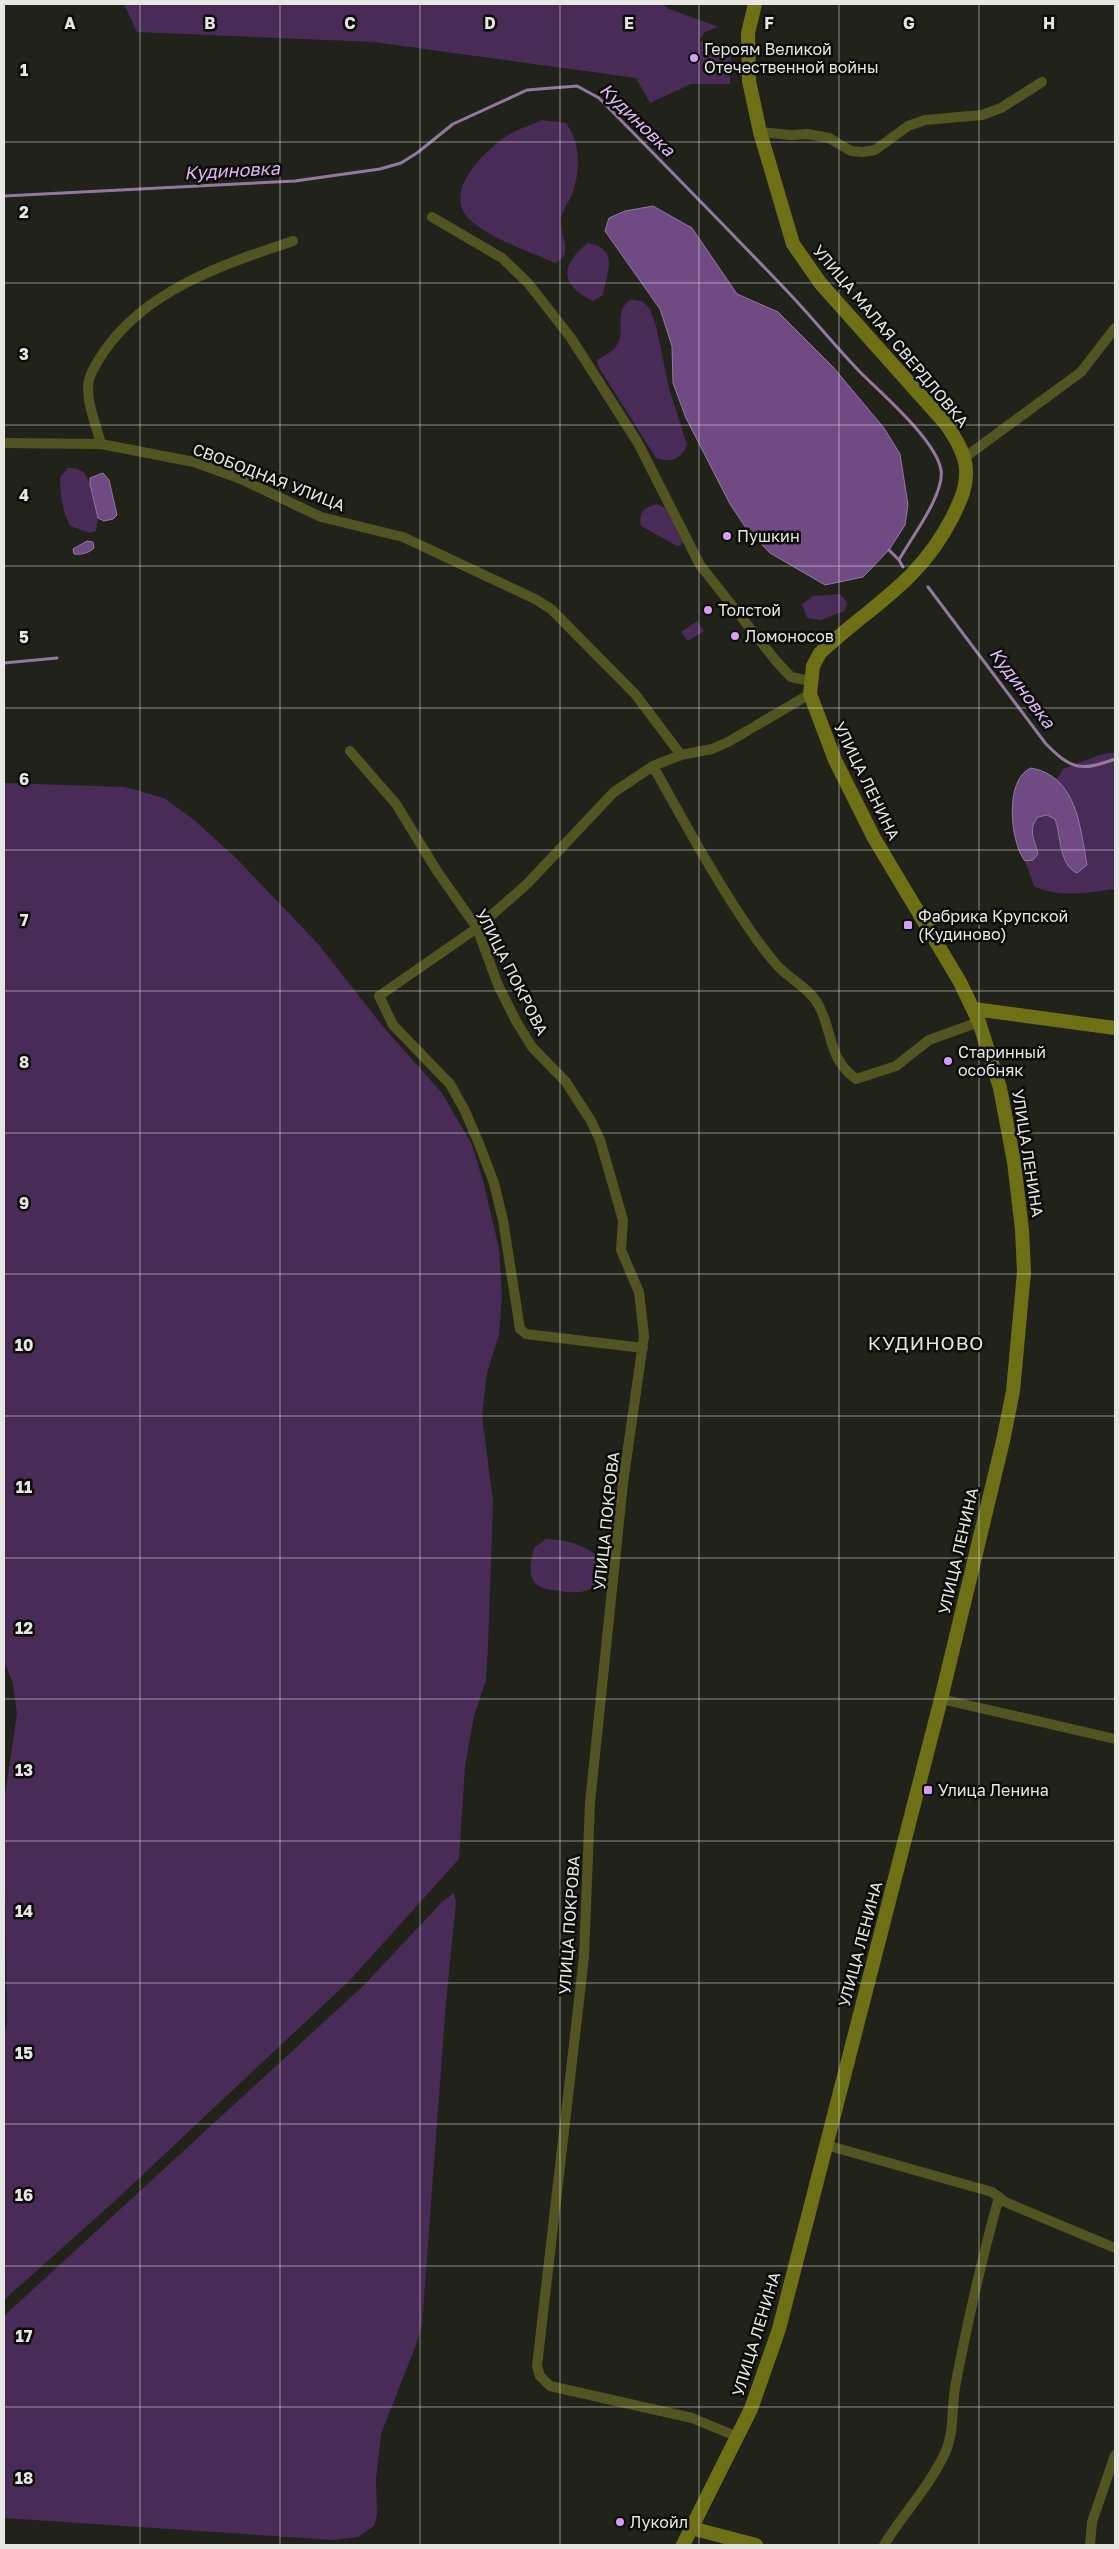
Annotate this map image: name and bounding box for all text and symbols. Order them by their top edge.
text: A [64,13,76,33]
text: B [204,13,216,33]
text: C [344,13,356,33]
text: D [484,13,496,33]
text: E [624,13,634,33]
text: F [764,13,774,33]
text: G [903,13,915,33]
text: H [1043,13,1055,33]
place label: Героям Великой Отечественной войны [704,39,879,77]
marker: Героям Великой Отечественной войны [688,52,700,64]
text: 1 [20,60,28,80]
water label: Кудиновка [596,78,680,161]
water label: Кудиновка [184,156,281,183]
text: 2 [19,202,29,222]
street label: УЛИЦА МАЛАЯ СВЕРДЛОВКА [809,241,973,431]
text: 3 [19,344,29,364]
street label: СВОБОДНАЯ УЛИЦА [190,439,348,515]
text: 4 [19,485,29,505]
place label: Пушкин [737,526,800,546]
marker: Пушкин [721,530,733,542]
place label: Толстой [718,600,781,620]
marker: Толстой [702,604,714,616]
place label: Ломоносов [745,626,834,646]
text: 5 [19,627,29,647]
marker: Ломоносов [729,630,741,642]
water label: Кудиновка [985,643,1061,733]
street label: УЛИЦА ЛЕНИНА [830,719,904,844]
text: 6 [19,769,29,789]
street label: УЛИЦА ПОКРОВА [471,905,553,1039]
place label: Фабрика Крупской (Кудиново) [918,906,1068,944]
text: 7 [20,910,29,930]
marker: Фабрика Крупской (Кудиново) [902,919,914,931]
place label: Старинный особняк [958,1042,1046,1080]
text: 8 [19,1052,29,1072]
marker: Старинный особняк [942,1055,954,1067]
street label: УЛИЦА ЛЕНИНА [1008,1088,1048,1219]
text: 9 [19,1193,29,1213]
district label: КУДИНОВО [868,1331,984,1354]
text: 10 [15,1335,33,1355]
street label: УЛИЦА ПОКРОВА [589,1450,623,1591]
text: 11 [16,1477,32,1497]
street label: УЛИЦА ЛЕНИНА [934,1486,982,1616]
text: 12 [15,1618,33,1638]
text: 13 [15,1760,33,1780]
place label: Улица Ленина [938,1780,1049,1800]
marker: Улица Ленина [922,1784,934,1796]
street label: УЛИЦА ПОКРОВА [554,1855,584,1995]
street label: УЛИЦА ЛЕНИНА [834,1879,886,2009]
text: 14 [15,1901,33,1921]
text: 15 [15,2043,33,2063]
text: 16 [15,2185,33,2205]
street label: УЛИЦА ЛЕНИНА [728,2269,785,2399]
text: 17 [16,2326,33,2346]
text: 18 [15,2468,33,2488]
place label: Лукойл [630,2512,688,2532]
marker: Лукойл [614,2516,626,2528]

